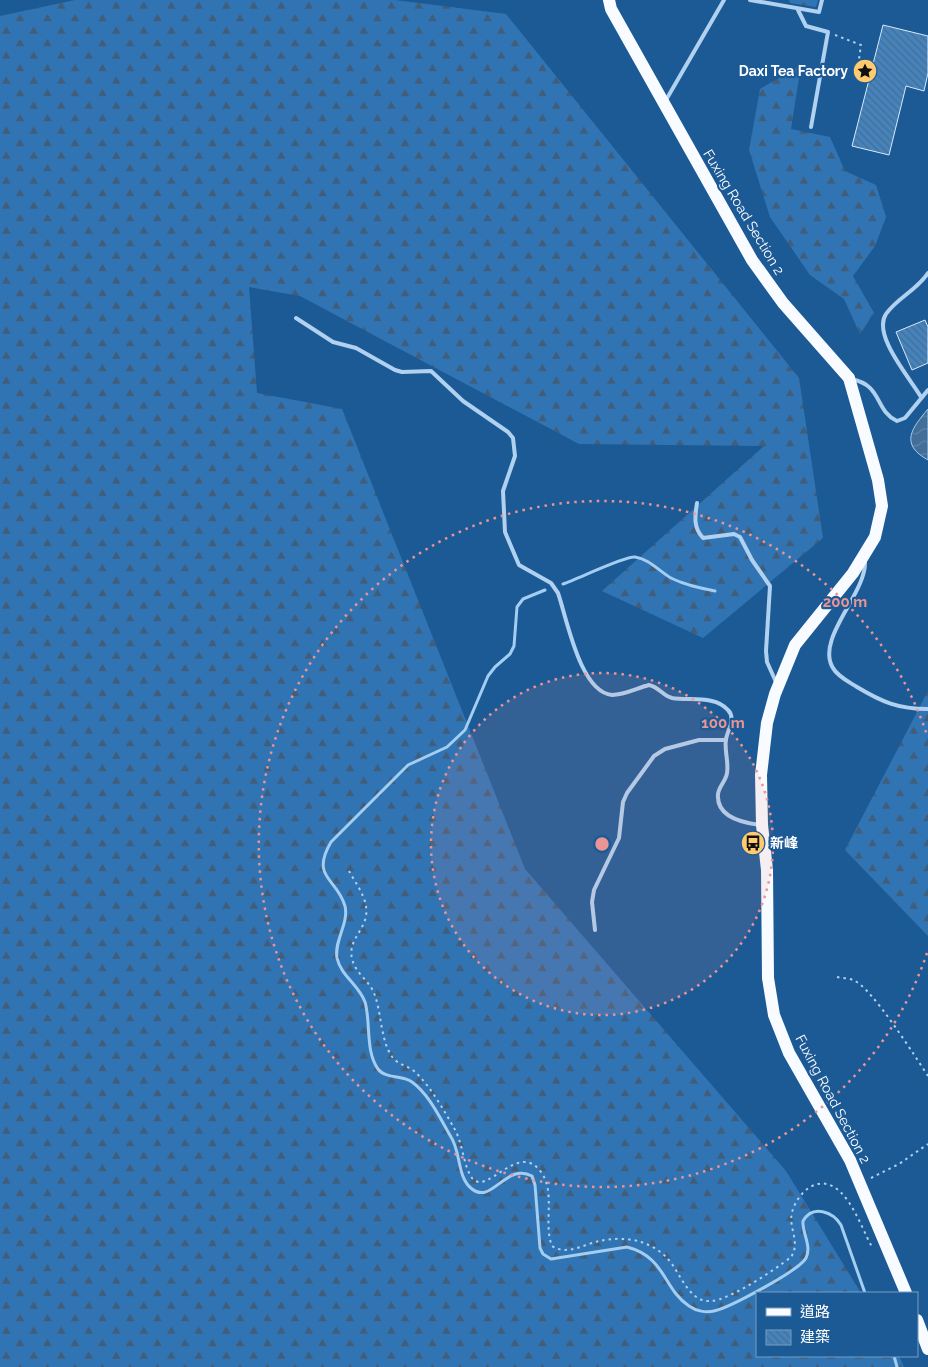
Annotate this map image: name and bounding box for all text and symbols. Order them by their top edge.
place icon: Daxi Tea Factory [852,58,878,84]
place label: Daxi Tea Factory [739,63,848,79]
street label: Fuxing Road Section 2 [700,146,788,278]
text: 200 m [823,593,867,611]
text: 100 m [701,714,745,732]
bus stop icon: 新峰 [740,830,766,856]
centre of rings [593,835,611,853]
place label: 新峰 [770,835,798,851]
street label: Fuxing Road Section 2 [792,1032,874,1166]
legend [756,1292,918,1357]
text: 道路 [800,1303,830,1321]
text: 建築 [800,1328,830,1346]

